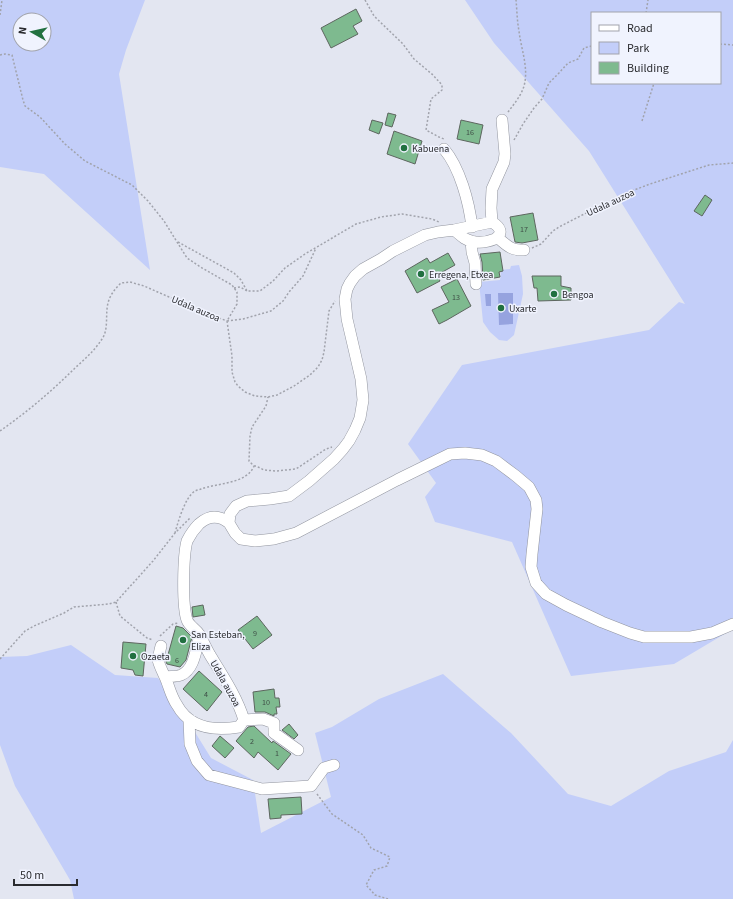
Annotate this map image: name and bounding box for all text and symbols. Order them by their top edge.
north arrow [12,12,52,52]
legend [591,12,721,84]
text: Road [627,20,653,37]
text: N [15,26,31,35]
text: Park [627,40,649,57]
text: Building [627,60,669,77]
house number: 16 [466,127,474,138]
place label: Kabuena [412,142,449,156]
marker: Kabuena [399,143,409,153]
street label: Udala auzoa [584,186,637,220]
house number: 17 [520,224,528,235]
place label: Erregena, Etxea [429,268,493,282]
marker: Erregena, Etxea [416,269,426,279]
place label: Bengoa [562,288,594,302]
marker: Bengoa [549,289,559,299]
street label: Udala auzoa [169,292,222,325]
house number: 13 [452,292,460,303]
place label: Uxarte [509,302,536,316]
marker: Uxarte [496,303,506,313]
place label: San Esteban, Eliza [191,628,245,654]
house number: 9 [253,628,257,639]
marker: San Esteban, Eliza [178,635,188,645]
place label: Ozaeta [141,650,170,664]
marker: Ozaeta [128,651,138,661]
house number: 6 [175,655,179,666]
street label: Udala auzoa [206,658,244,709]
house number: 4 [204,689,208,700]
house number: 10 [262,697,270,708]
house number: 2 [250,736,254,747]
house number: 1 [275,748,279,759]
scale bar [14,861,77,887]
text: 50 m [20,867,44,884]

